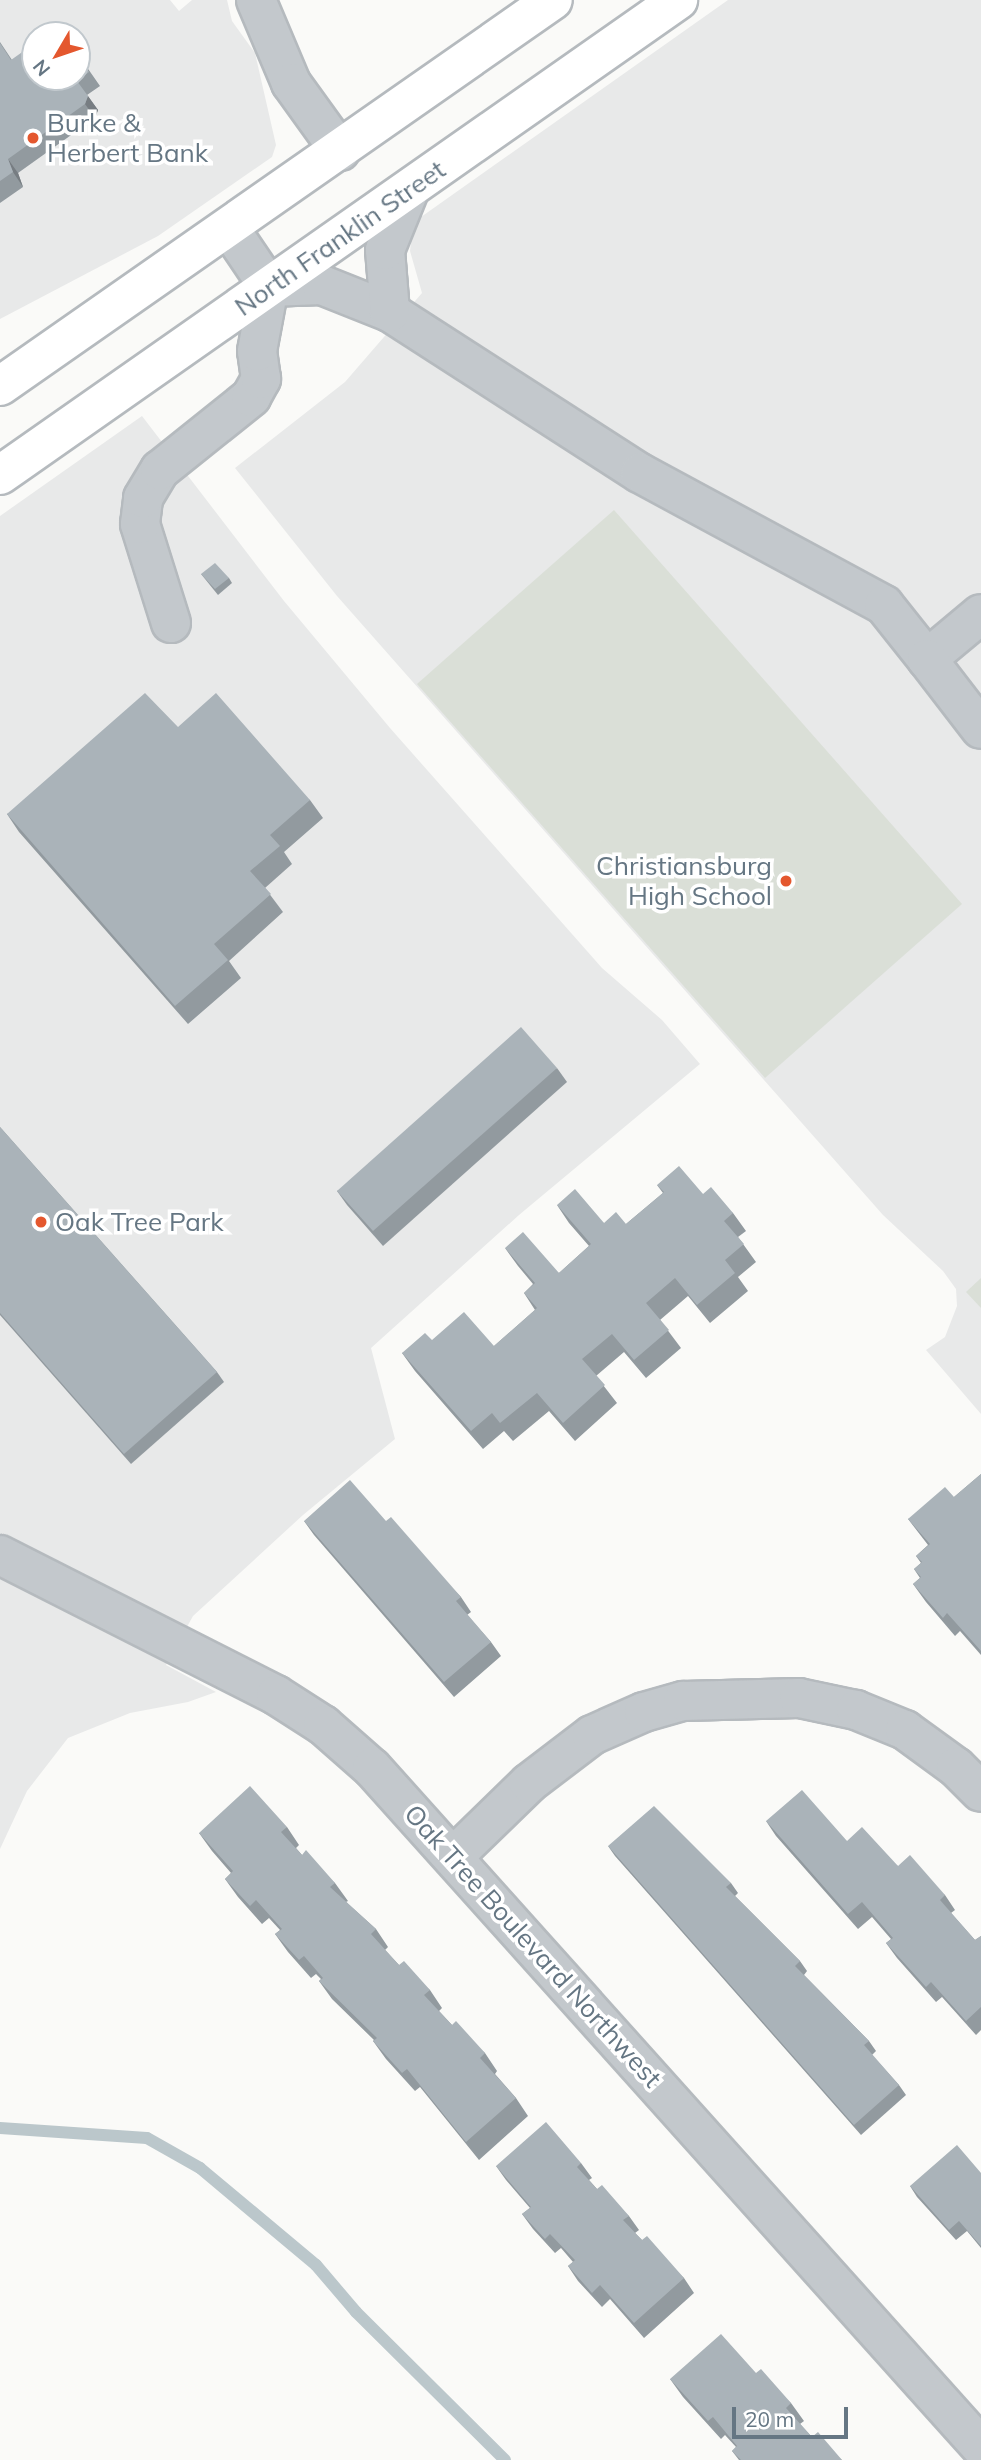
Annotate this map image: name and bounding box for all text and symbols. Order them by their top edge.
north arrow [21,21,91,91]
text: N [27,55,55,81]
place label: Burke & Herbert Bank [47,107,208,168]
marker: Burke & Herbert Bank [25,130,41,146]
street label: North Franklin Street [229,154,451,322]
place label: Christiansburg High School [596,850,772,912]
marker: Christiansburg High School [778,873,794,889]
place label: Oak Tree Park [55,1206,224,1238]
marker: Oak Tree Park [33,1214,49,1230]
street label: Oak Tree Boulevard Northwest [398,1798,668,2094]
scale bar [736,2394,852,2438]
text: 20 m [745,2406,794,2432]

